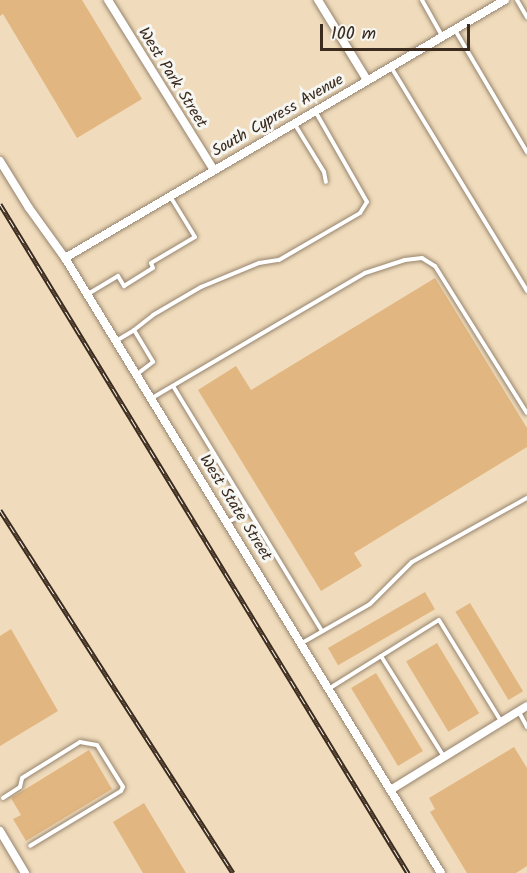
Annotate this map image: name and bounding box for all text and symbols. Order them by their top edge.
scale bar [323,12,473,50]
text: 100 m [331,20,376,49]
street label: West Park Street [133,24,211,132]
street label: South Cypress Avenue [209,70,347,162]
street label: West State Street [195,451,275,565]

